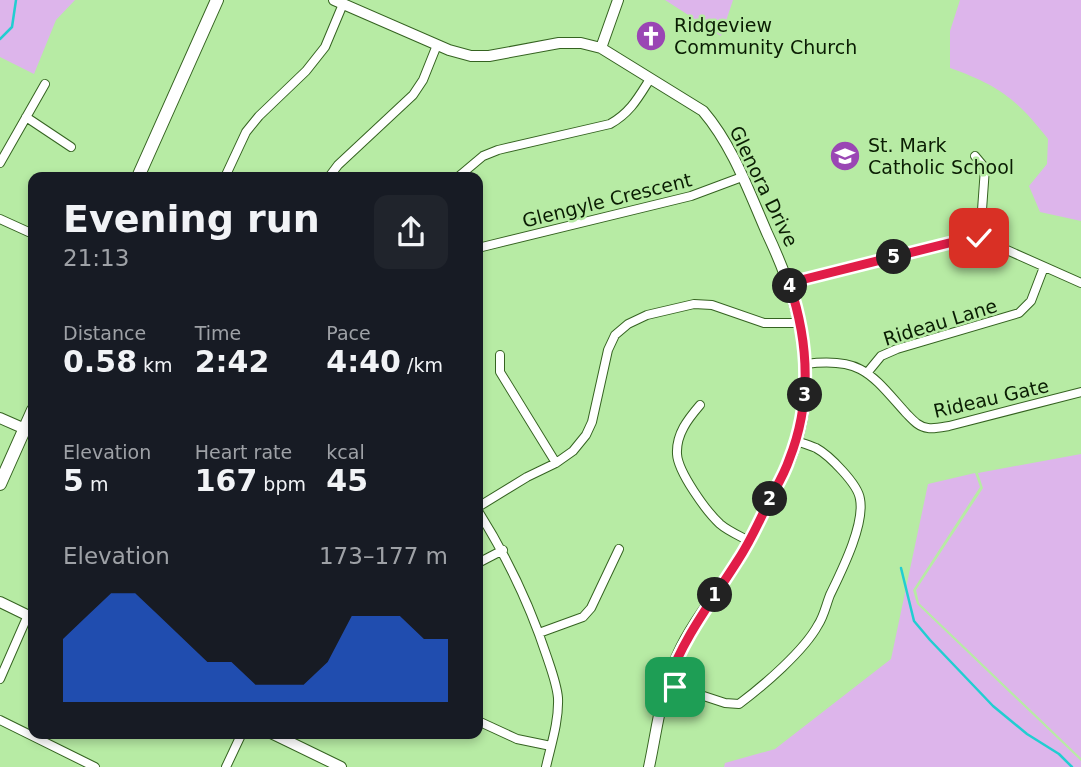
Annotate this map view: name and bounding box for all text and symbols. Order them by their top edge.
place label: Ridgeview Community Church [674,14,857,58]
church icon: Ridgeview Community Church [634,19,668,53]
street label: Glenora Drive [725,122,803,250]
place label: St. Mark Catholic School [868,134,1014,178]
school or university icon: St. Mark Catholic School [828,139,862,173]
street label: Glengyle Crescent [520,168,694,232]
button: share [374,195,448,269]
text: Evening run [63,197,320,241]
pin [949,208,1009,268]
icon: check [960,219,998,257]
pin: 5 [876,240,912,274]
text: 21:13 [63,245,129,271]
text: 5 [887,245,900,267]
pin: 4 [772,268,808,304]
text: 4 [783,274,796,296]
street label: Rideau Lane [880,294,1000,350]
text: Distance [63,322,146,344]
text: Time [195,322,241,344]
text: Pace [326,322,371,344]
text: 0.58 [63,344,137,379]
text: 2:42 [195,344,269,379]
text: 4:40 [326,344,401,379]
text: km [137,354,173,376]
text: /km [401,354,443,376]
street label: Rideau Gate [931,374,1051,422]
pin: 3 [788,378,822,412]
text: 3 [798,383,811,405]
text: Elevation [63,441,151,463]
text: Heart rate [195,441,292,463]
text: kcal [326,441,365,463]
text: 5 [63,463,84,498]
text: 167 [195,463,257,498]
text: 45 [326,463,368,498]
text: m [84,473,108,495]
text: bpm [257,473,306,495]
pin: 2 [752,482,788,516]
text: 2 [763,487,776,509]
text: Elevation [63,543,170,569]
text: 173–177 m [319,543,448,569]
pin: 1 [698,578,732,612]
text: 1 [708,583,721,605]
pin [645,657,705,717]
icon: arrive [656,668,694,706]

